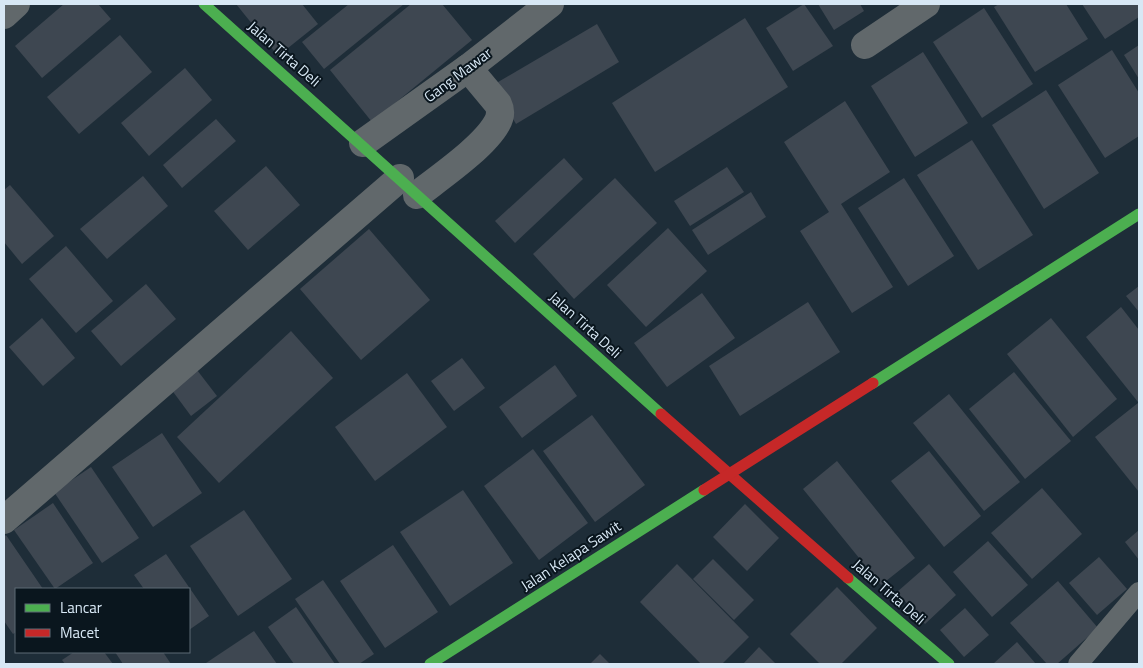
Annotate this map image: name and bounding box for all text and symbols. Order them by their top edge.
street label: Jalan Tirta Deli [243,15,326,92]
street label: Gang Mawar [419,41,497,108]
street label: Jalan Tirta Deli [544,286,627,363]
street label: Jalan Kelapa Sawit [516,514,626,597]
street label: Jalan Tirta Deli [848,553,931,630]
legend [15,588,190,653]
text: Lancar [60,596,102,619]
text: Macet [60,621,100,644]

